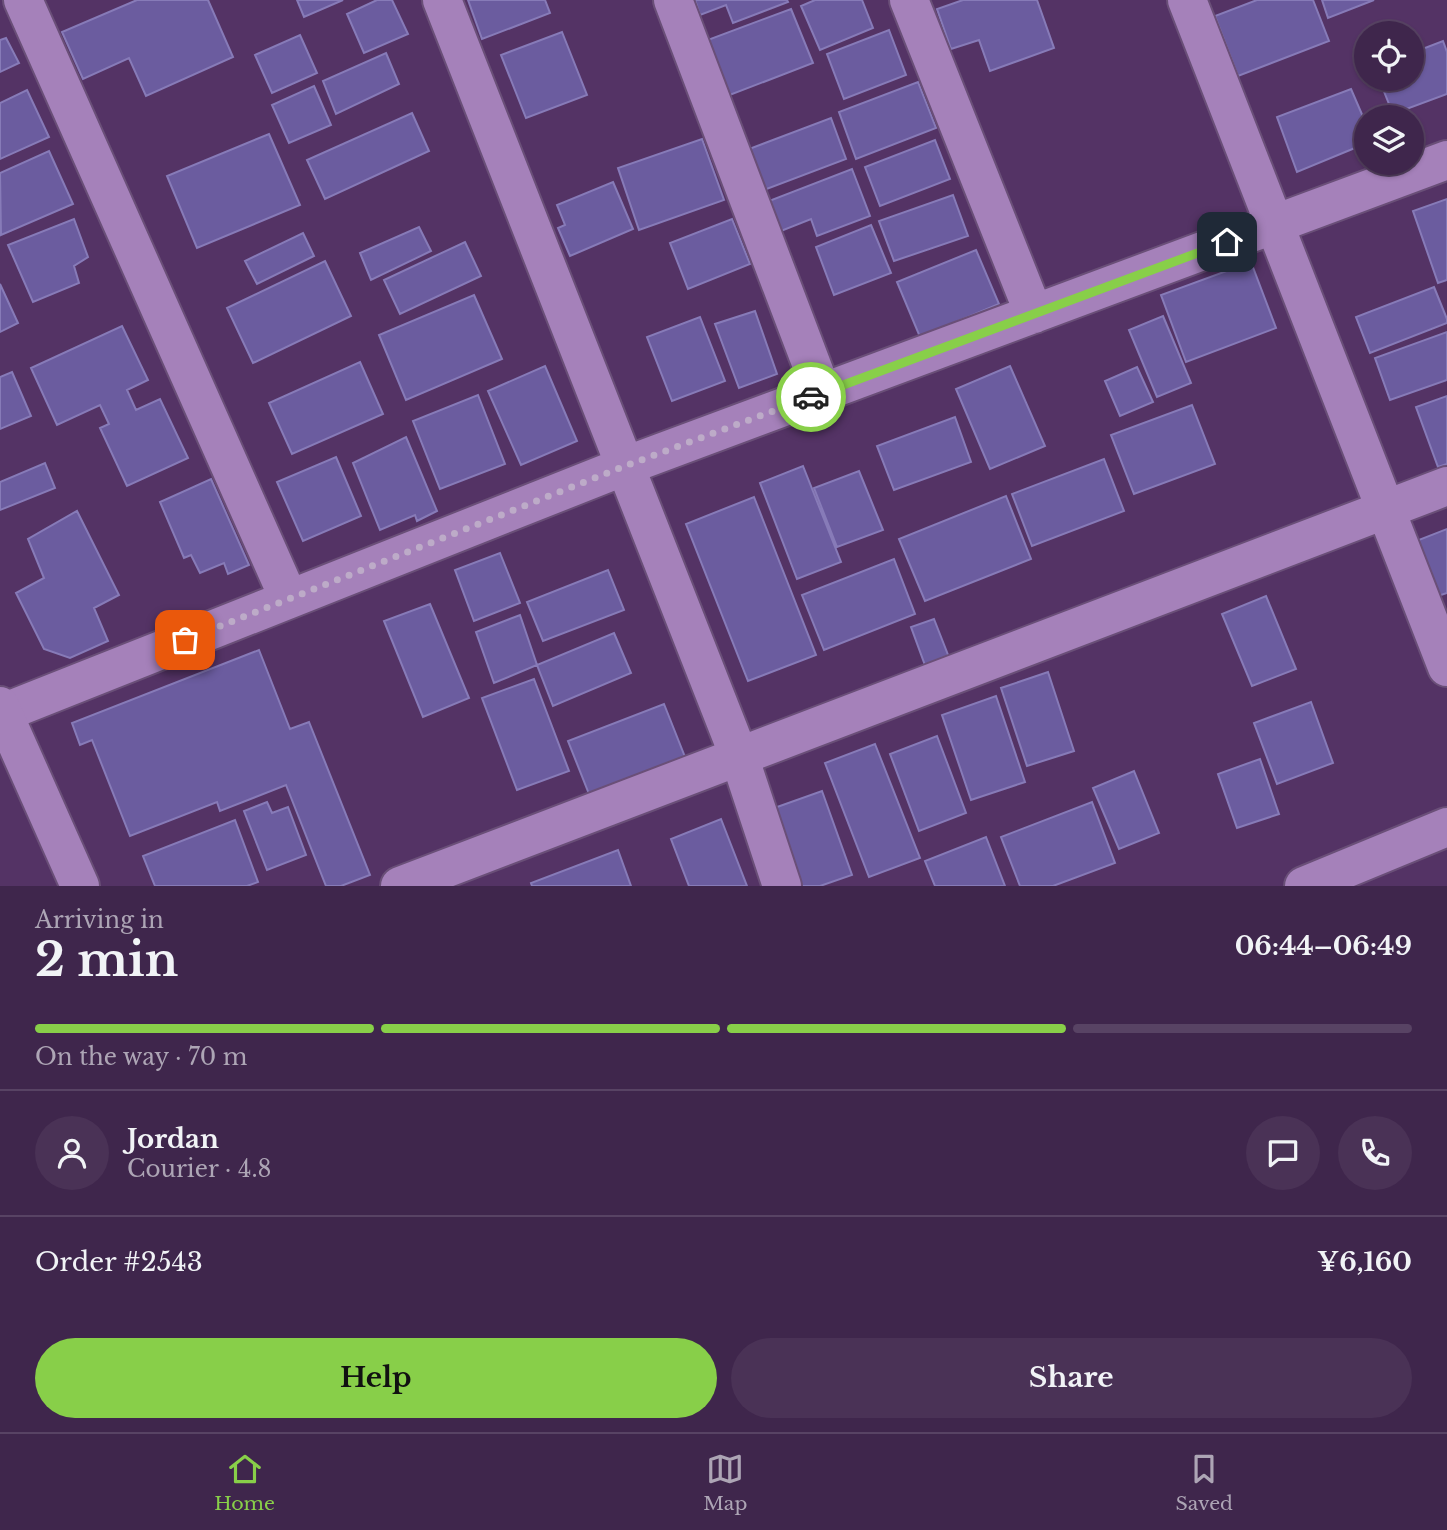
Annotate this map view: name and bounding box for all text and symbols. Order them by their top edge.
map controls [1354,21,1424,175]
button: locate [1354,21,1424,91]
button: layers [1354,105,1424,175]
pin [1197,212,1257,272]
icon: home [1208,223,1246,261]
courier [776,362,846,432]
icon: car [792,378,830,416]
pin [155,610,215,670]
icon: bag [166,621,204,659]
text: Arriving in [35,906,164,934]
text: 06:44–06:49 [1235,930,1412,962]
text: 2 min [35,931,178,988]
text: On the way · 70 m [35,1043,248,1071]
button: person [35,1116,109,1190]
button: chat [1246,1116,1320,1190]
button: phone [1338,1116,1412,1190]
text: Jordan [127,1123,219,1155]
text: Courier · 4.8 [127,1155,272,1183]
text: Order #2543 [35,1246,203,1278]
text: ¥6,160 [1317,1246,1412,1278]
button: Help [35,1338,717,1418]
button: Share [731,1338,1412,1418]
tab: Home [214,1450,275,1515]
tab: Map [703,1450,747,1515]
tab: Saved [1176,1450,1233,1515]

